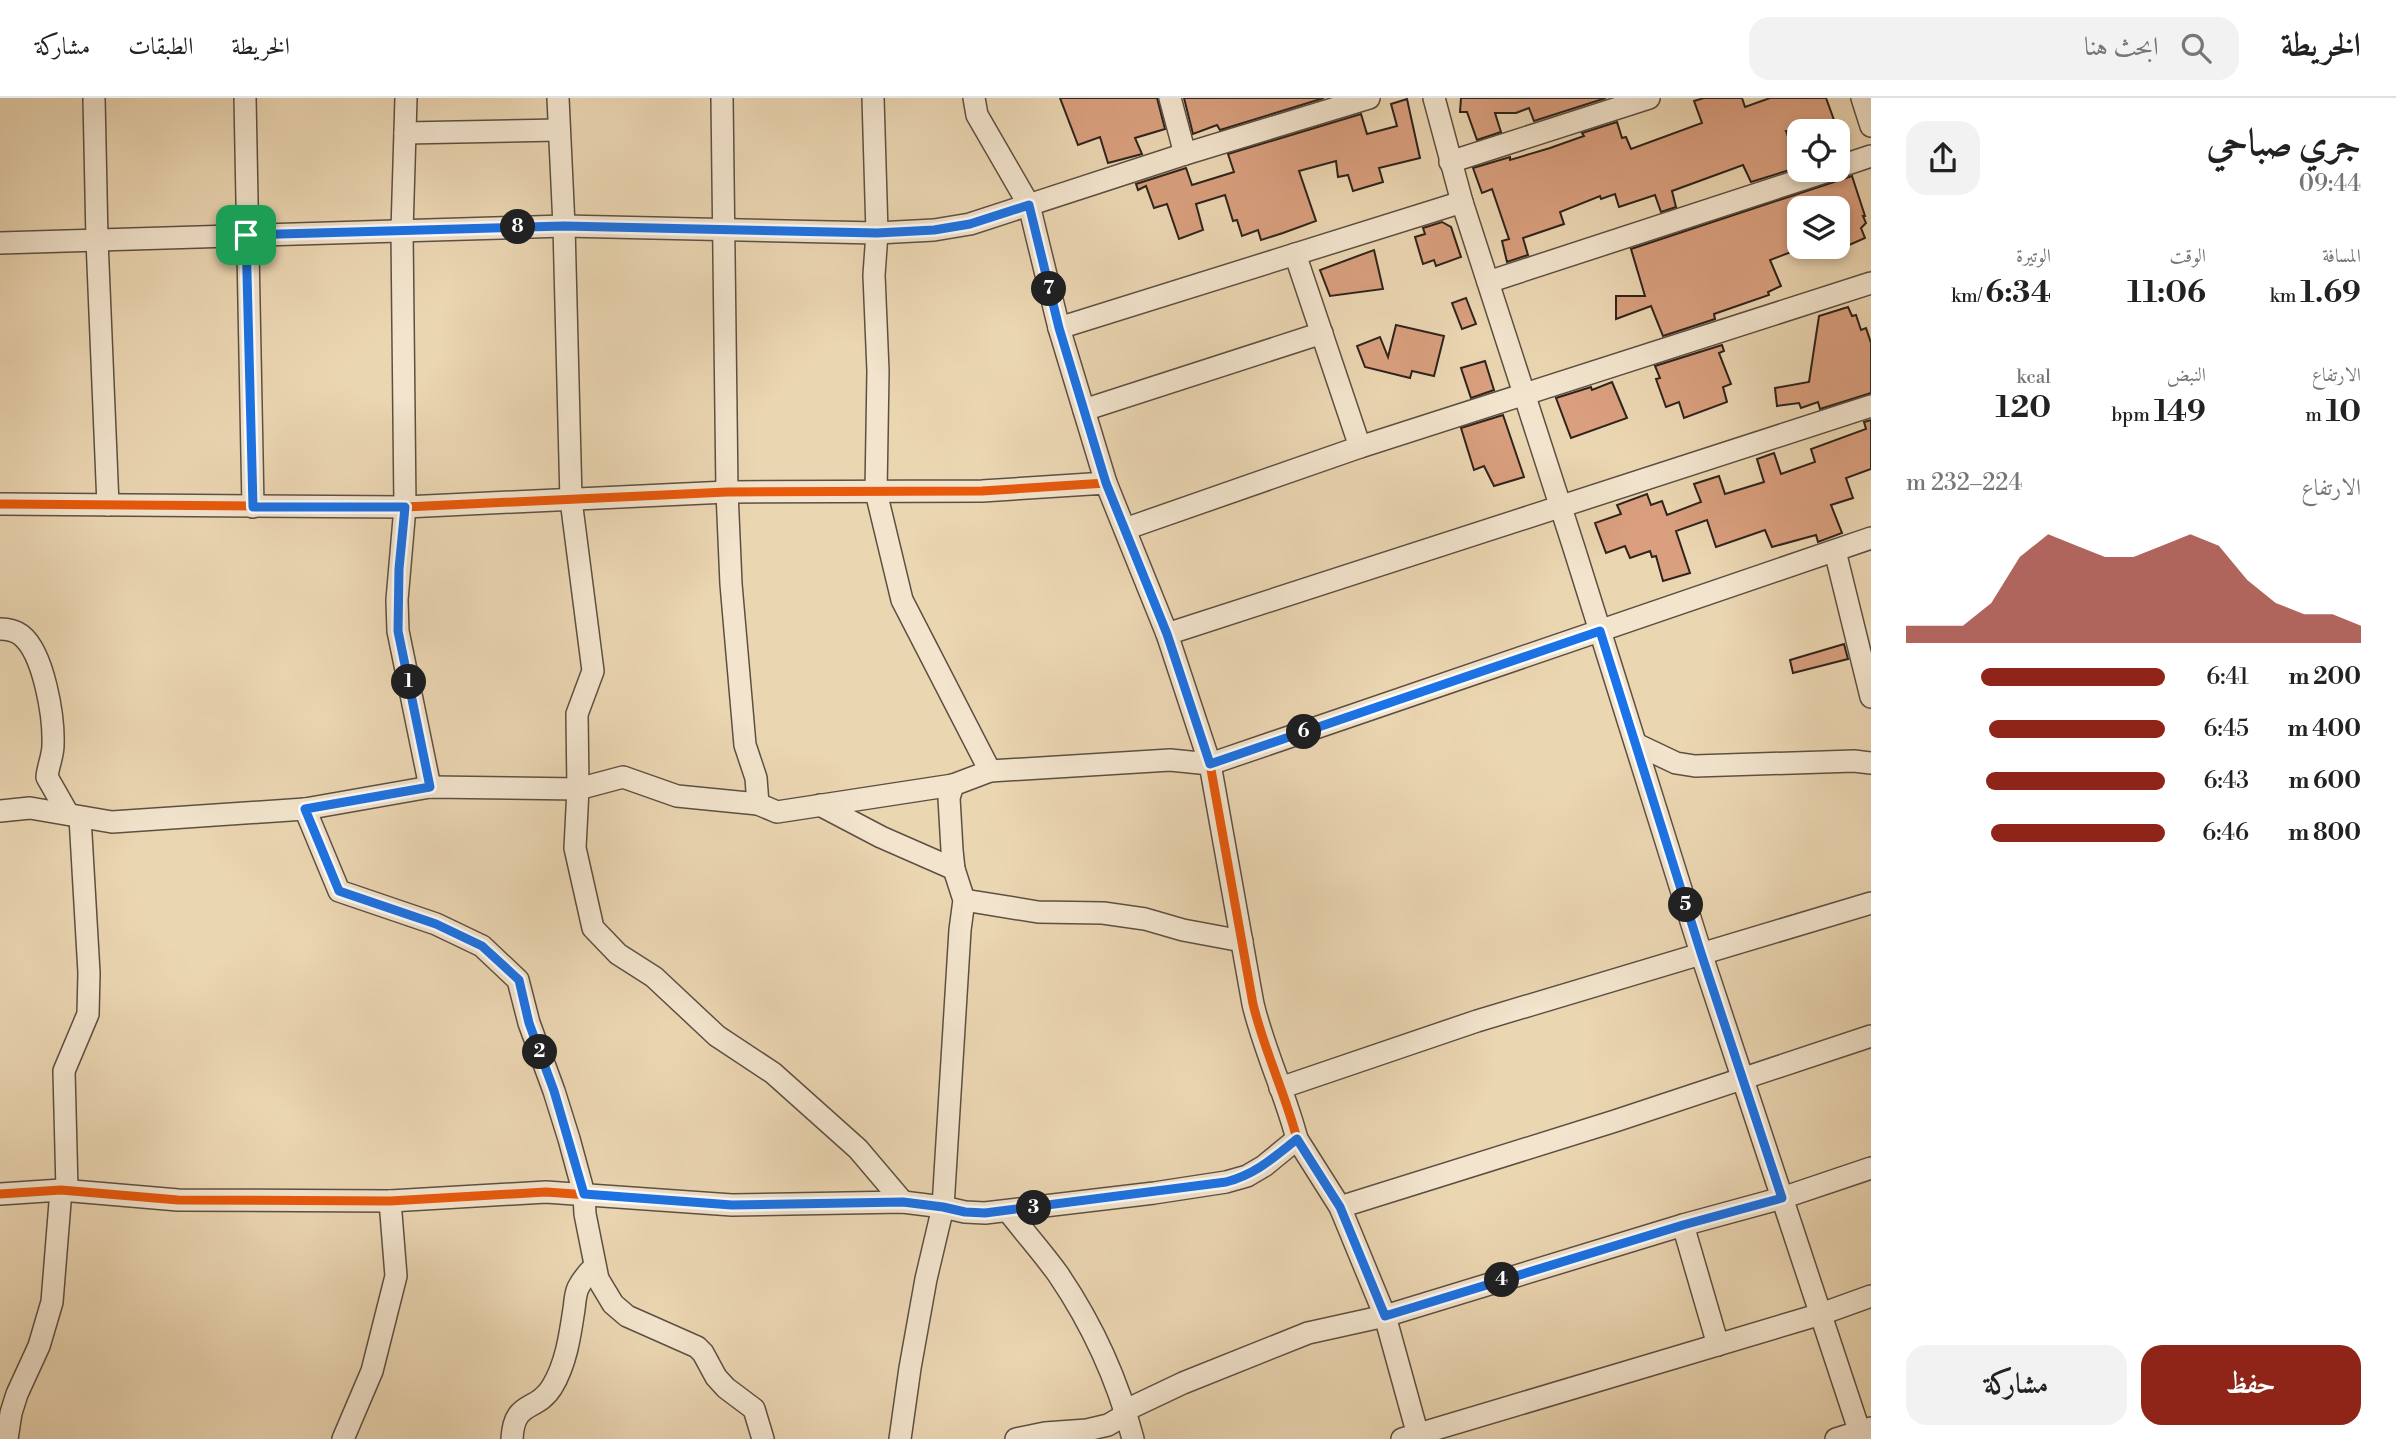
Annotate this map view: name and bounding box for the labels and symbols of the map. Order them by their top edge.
pin [216,205,276,265]
pin: 8 [500,209,536,244]
pin: 7 [1032,272,1066,306]
pin: 1 [392,664,426,700]
pin: 6 [1286,714,1322,750]
pin: 5 [1668,888,1704,922]
pin: 2 [522,1034,558,1070]
pin: 3 [1016,1190,1052,1226]
pin: 4 [1484,1262,1520,1298]

